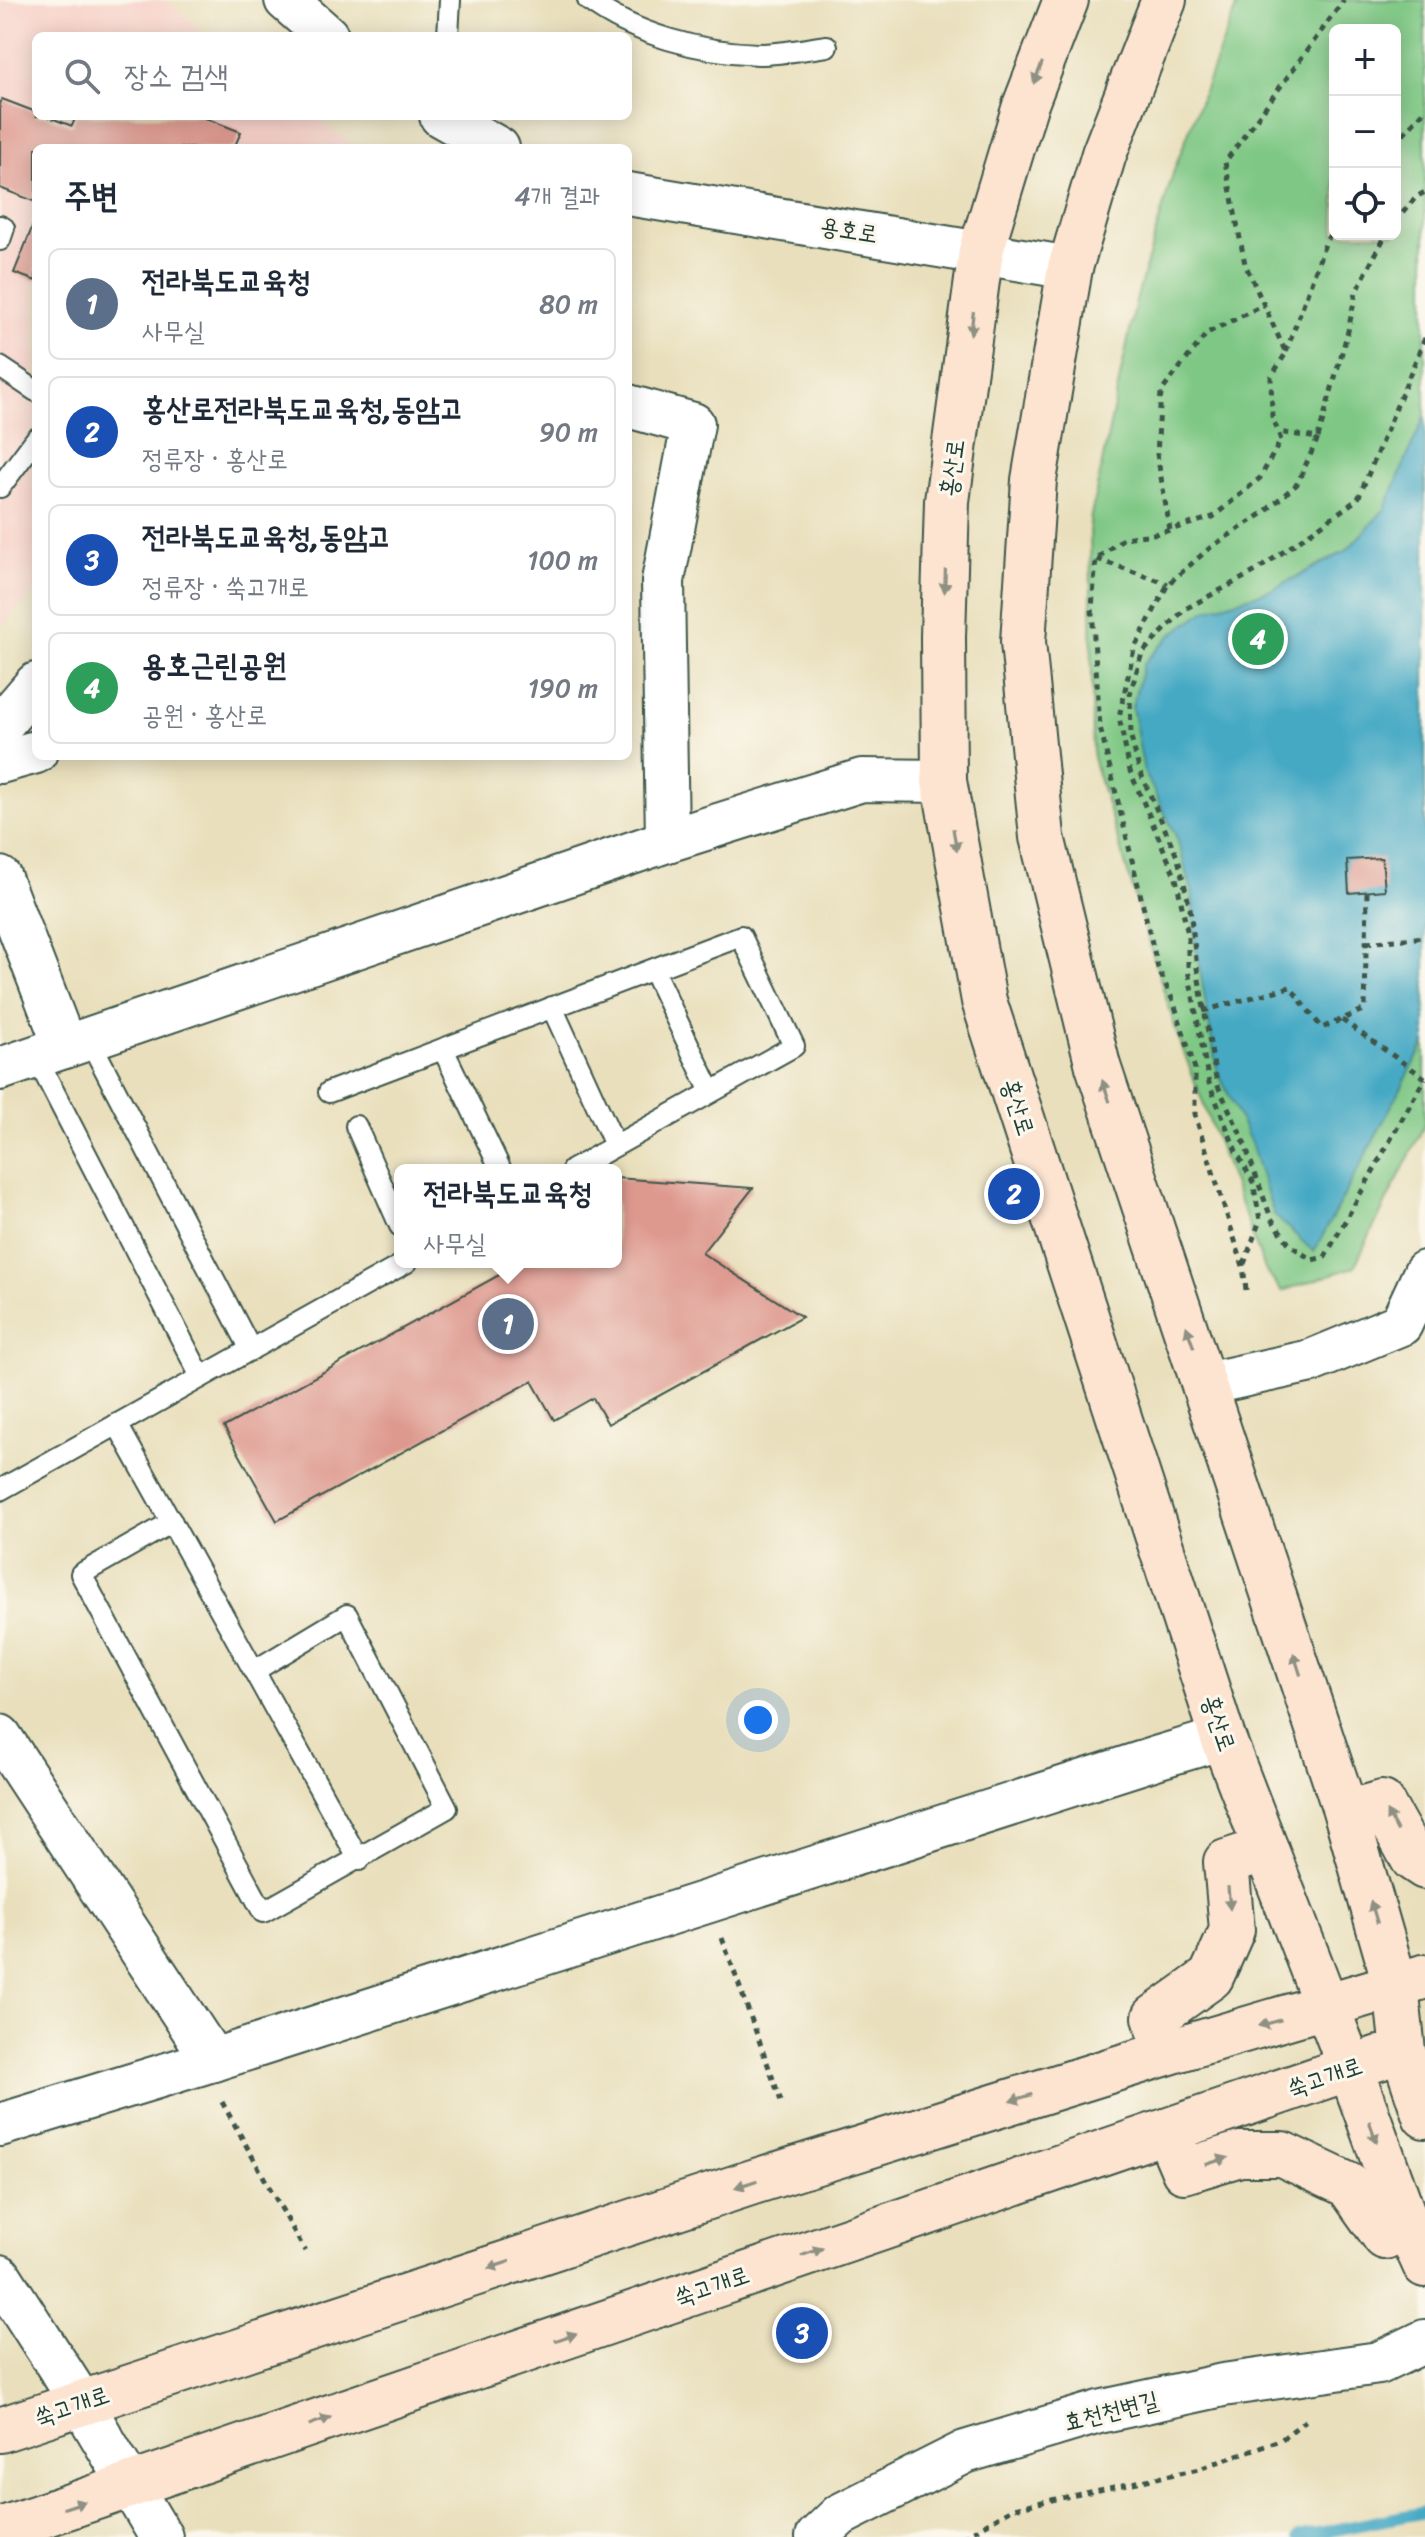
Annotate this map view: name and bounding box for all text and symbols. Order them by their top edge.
map controls [1329,24,1401,240]
button: + [1329,24,1401,96]
search box [32,32,632,120]
text: 장소 검색 [124,49,228,103]
icon: search [60,54,104,98]
one-way arrow [1031,61,1044,85]
button: − [1329,96,1401,168]
text: 주변 [64,166,119,226]
button: locate [1329,168,1401,240]
text: 4개 결과 [514,173,600,219]
street label: 용호로 [817,205,881,255]
text: 전라북도교육청 [142,254,311,308]
text: 1 [86,281,98,327]
text: 80 m [539,281,598,327]
text: 사무실 [142,308,205,354]
one-way arrow [965,311,978,336]
text: 홍산로전라북도교육청,동암고 [142,382,464,436]
text: 2 [84,409,100,455]
text: 90 m [539,409,598,455]
text: 정류장 · 홍산로 [142,436,288,482]
street label: 홍산로 [927,436,977,500]
text: 전라북도교육청,동암고 [142,510,391,564]
text: 3 [85,537,99,583]
text: 100 m [527,537,598,583]
text: 정류장 · 쑥고개로 [142,564,309,610]
one-way arrow [938,569,951,594]
pin: 4 [1232,609,1284,669]
text: 용호근린공원 [142,638,287,692]
text: 4 [84,665,100,711]
text: 190 m [528,665,598,711]
text: 공원 · 홍산로 [142,692,267,738]
one-way arrow [950,828,962,853]
street label: 홍산로 [989,1073,1047,1141]
one-way arrow [1100,1078,1112,1102]
popup [394,1164,622,1268]
pin: 2 [988,1164,1040,1224]
text: 전라북도교육청 [424,1166,592,1220]
text: 사무실 [424,1220,486,1266]
pin: 1 [482,1294,534,1354]
one-way arrow [1183,1325,1195,1349]
one-way arrow [1290,1651,1303,1675]
street label: 홍산로 [1190,1689,1248,1757]
your location [738,1700,778,1740]
one-way arrow [1385,1810,1399,1832]
one-way arrow [1223,1886,1236,1911]
one-way arrow [1367,1900,1380,1924]
one-way arrow [1257,2017,1281,2030]
street label: 쑥고개로 [1282,2045,1368,2109]
one-way arrow [1009,2092,1033,2105]
one-way arrow [1367,2121,1380,2145]
one-way arrow [1205,2154,1229,2167]
one-way arrow [734,2178,758,2191]
one-way arrow [800,2246,824,2258]
street label: 쑥고개로 [669,2254,755,2318]
one-way arrow [487,2259,511,2272]
pin: 3 [776,2303,828,2363]
one-way arrow [554,2330,578,2342]
street label: 쑥고개로 [29,2374,115,2438]
street label: 효천천변길 [1059,2379,1163,2443]
one-way arrow [308,2415,332,2427]
one-way arrow [62,2499,86,2511]

